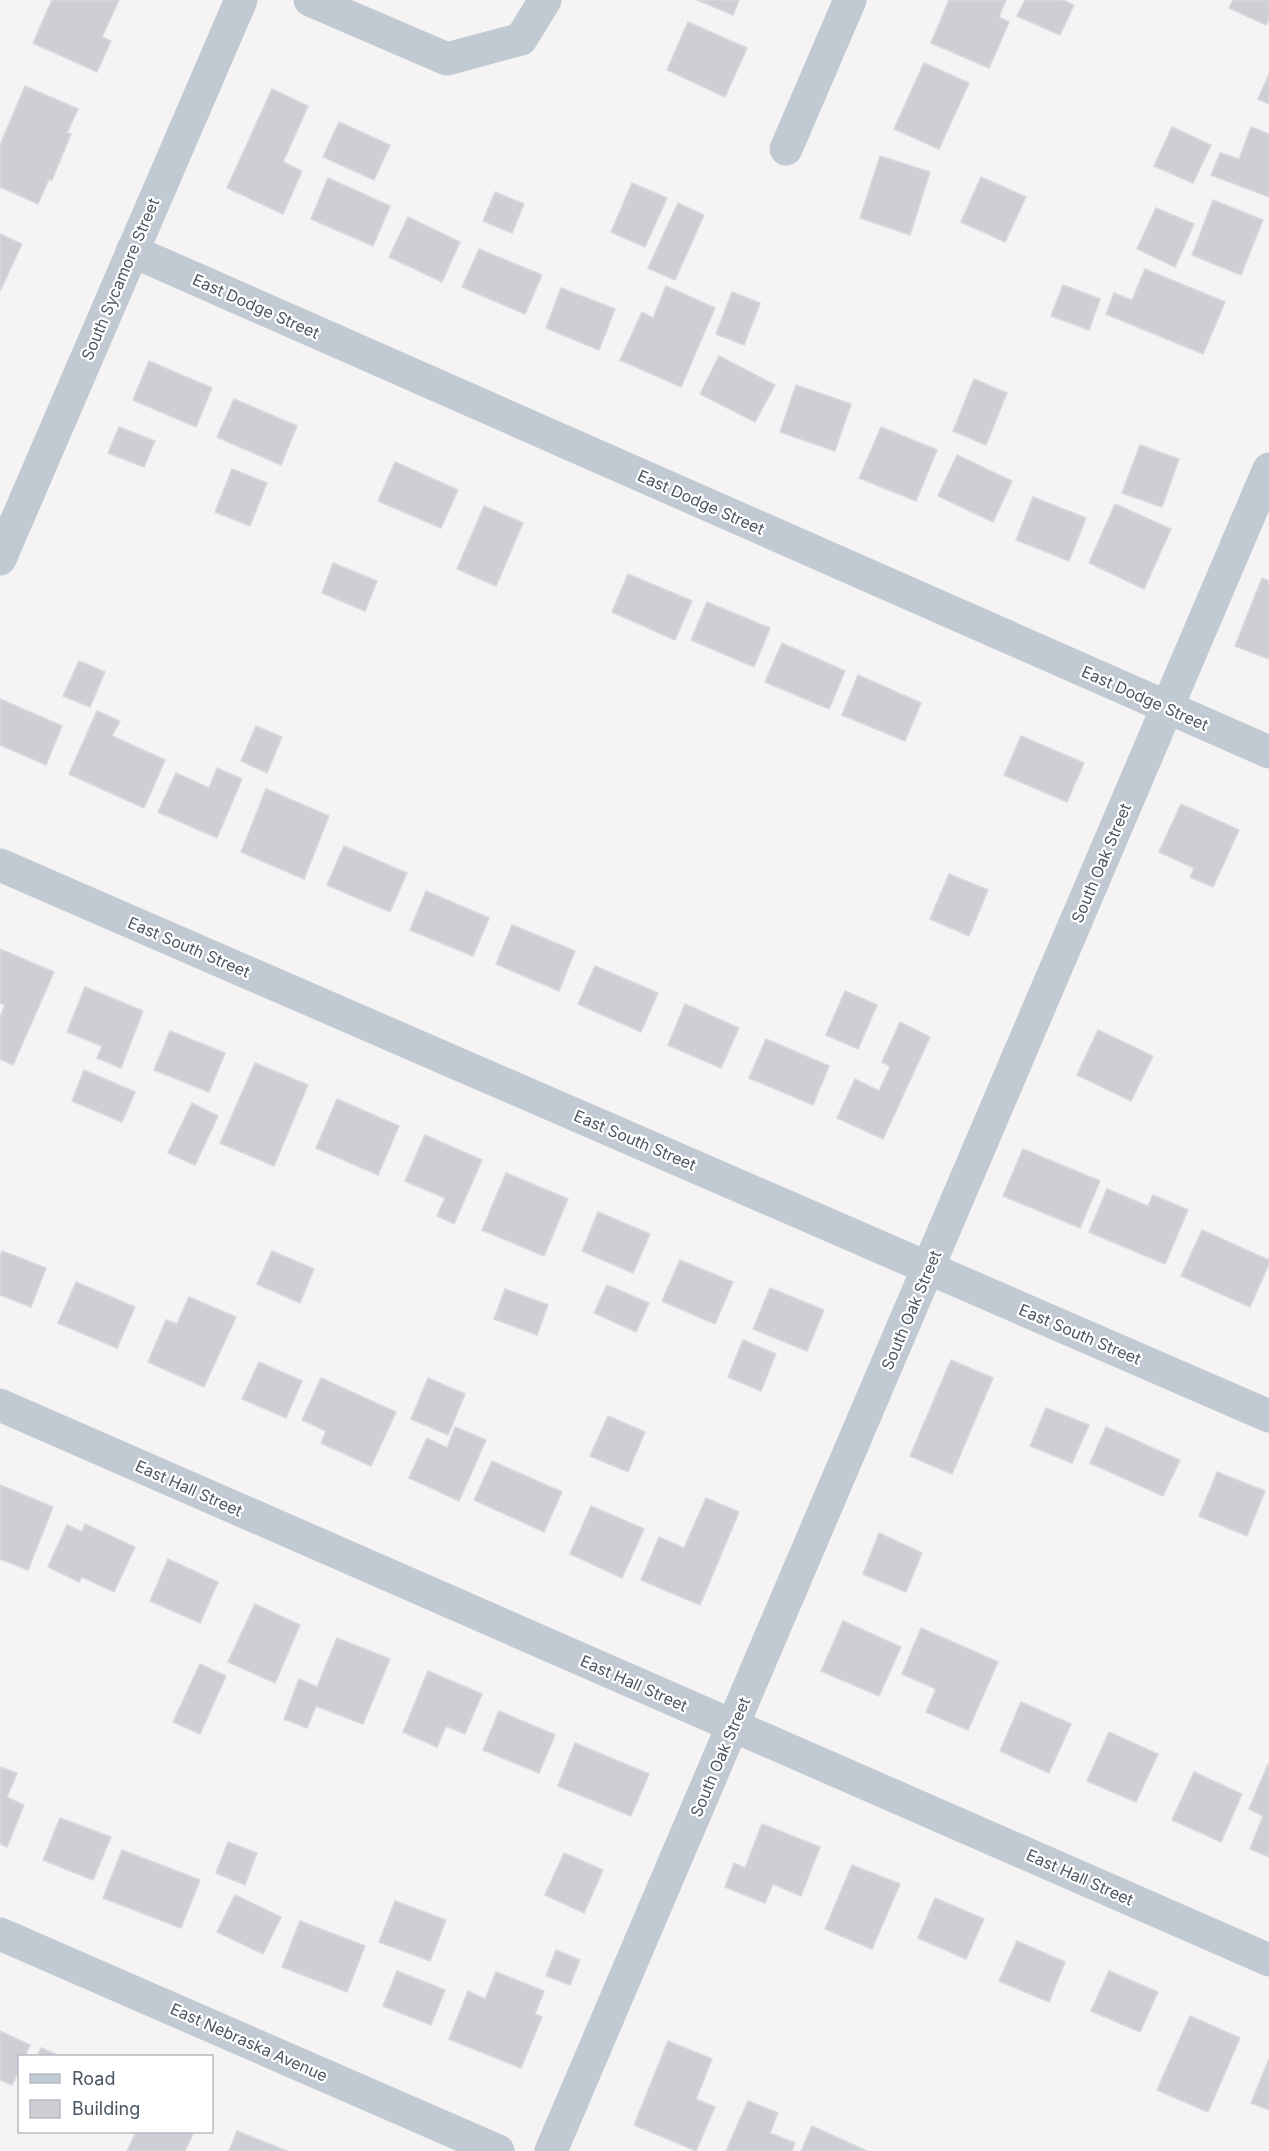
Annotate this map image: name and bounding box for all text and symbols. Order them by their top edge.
street label: South Sycamore Street [77,195,163,363]
street label: East Dodge Street [190,269,322,343]
street label: East Dodge Street [635,465,767,539]
street label: East Dodge Street [1079,661,1211,735]
street label: South Oak Street [1067,800,1135,926]
street label: East South Street [125,912,253,982]
street label: East South Street [571,1105,699,1175]
street label: South Oak Street [877,1247,945,1373]
street label: East South Street [1016,1299,1144,1369]
street label: East Hall Street [132,1455,246,1521]
street label: East Hall Street [577,1650,691,1716]
street label: South Oak Street [686,1694,754,1820]
street label: East Hall Street [1023,1844,1137,1910]
street label: East Nebraska Avenue [167,1998,331,2086]
legend [18,2055,213,2133]
text: Road [72,2068,115,2089]
text: Building [72,2098,140,2119]

